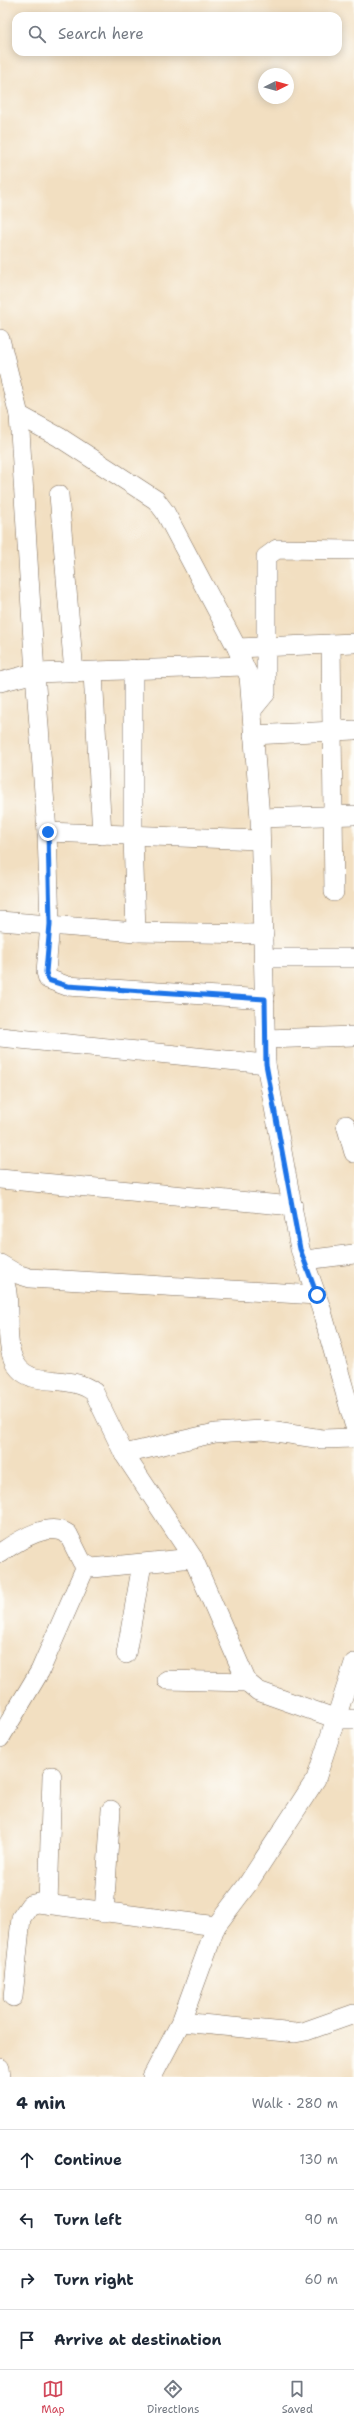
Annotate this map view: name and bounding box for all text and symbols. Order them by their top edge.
search box [12,12,342,56]
icon: search [26,23,48,45]
text: Search here [58,24,144,44]
north arrow [258,68,294,104]
route end [39,823,57,841]
route start [308,1286,326,1304]
text: 4 min [16,2092,66,2114]
text: Walk · 280 m [252,2095,338,2112]
icon: ahead [16,2149,38,2171]
text: Continue [54,2150,122,2170]
text: 130 m [300,2151,338,2168]
icon: left [16,2209,38,2231]
text: Turn left [54,2210,122,2230]
text: 90 m [304,2211,338,2228]
icon: right [16,2269,38,2291]
text: Turn right [54,2270,134,2290]
text: 60 m [305,2271,338,2288]
icon: arrive [16,2329,38,2351]
text: Arrive at destination [54,2330,222,2350]
tab: Map [41,2378,65,2417]
tab: Directions [147,2378,199,2417]
tab: Saved [282,2378,313,2417]

